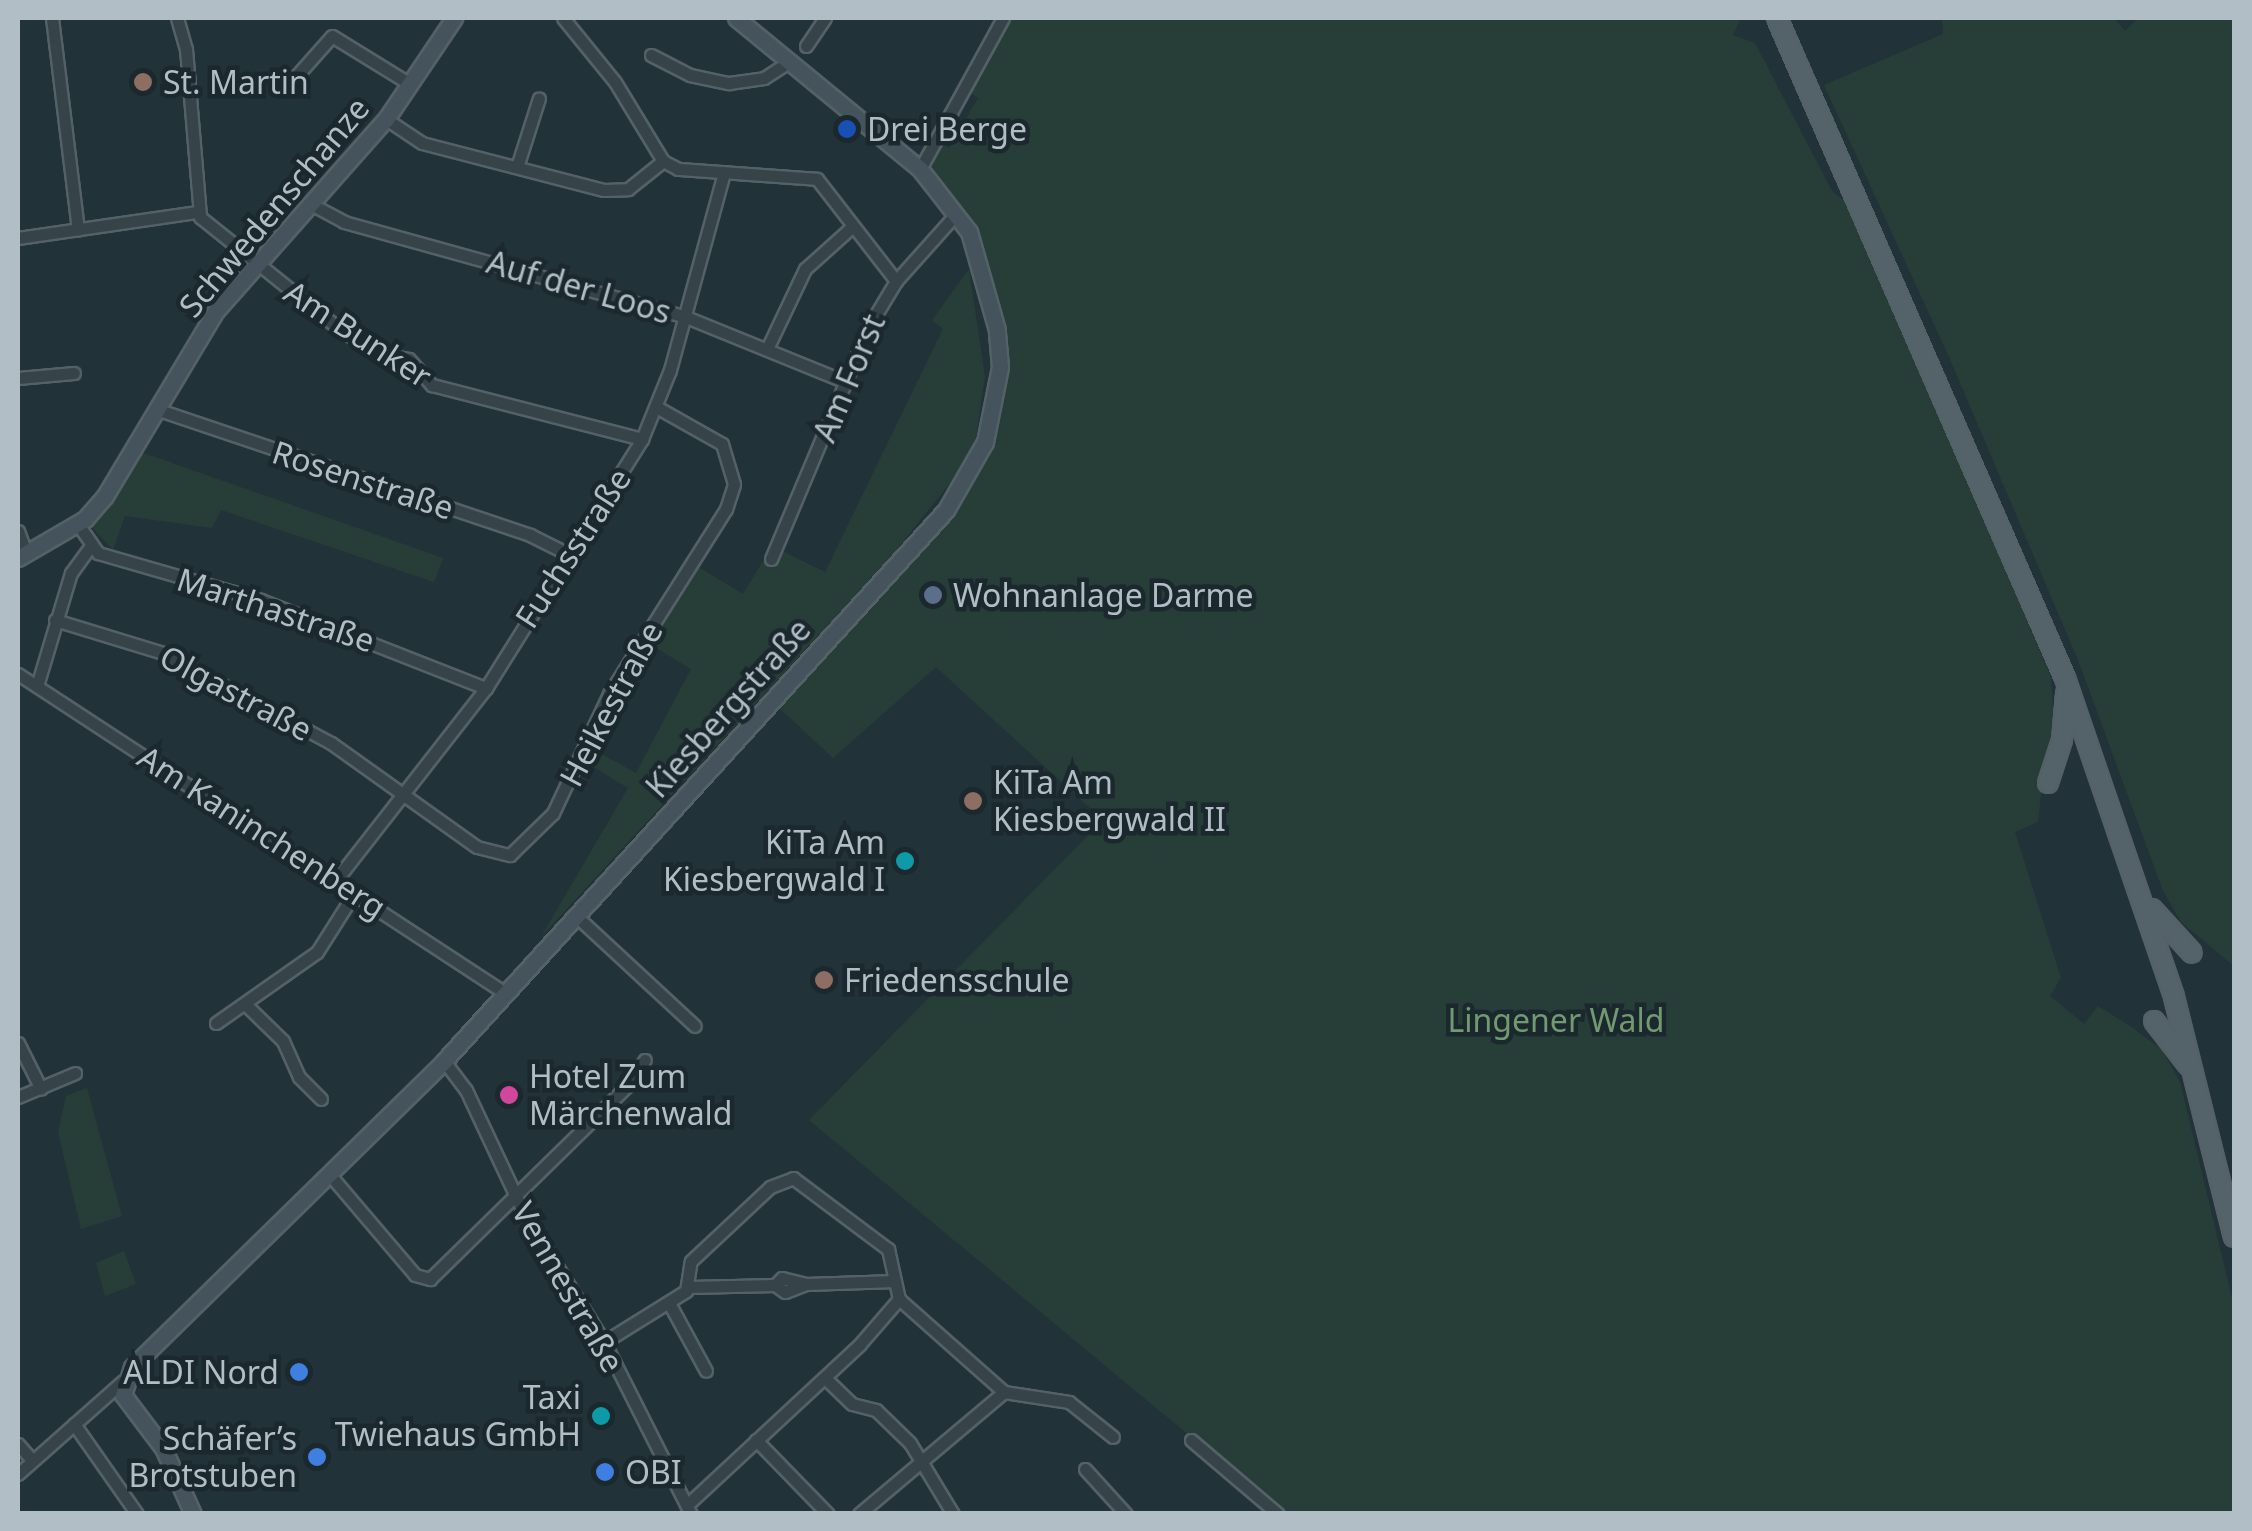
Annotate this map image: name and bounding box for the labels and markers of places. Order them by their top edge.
place label: St. Martin [163,63,309,101]
marker: St. Martin [132,71,154,93]
place label: Drei Berge [867,110,1027,148]
marker: Drei Berge [836,118,858,140]
place label: Wohnanlage Darme [953,576,1254,614]
marker: Wohnanlage Darme [922,584,944,606]
place label: KiTa Am Kiesbergwald II [993,764,1226,839]
marker: KiTa Am Kiesbergwald II [962,790,984,812]
place label: KiTa Am Kiesbergwald I [663,824,885,899]
marker: KiTa Am Kiesbergwald I [894,850,916,872]
place label: Friedensschule [844,961,1070,999]
marker: Friedensschule [813,969,835,991]
place label: Hotel Zum Märchenwald [529,1058,733,1133]
marker: Hotel Zum Märchenwald [498,1084,520,1106]
place label: ALDI Nord [123,1353,279,1391]
marker: ALDI Nord [288,1361,310,1383]
place label: Taxi Twiehaus GmbH [335,1379,581,1454]
marker: Taxi Twiehaus GmbH [590,1405,612,1427]
place label: Schäfer’s Brotstuben [129,1420,297,1495]
marker: Schäfer’s Brotstuben [306,1446,328,1468]
place label: OBI [625,1453,682,1491]
marker: OBI [594,1461,616,1483]

